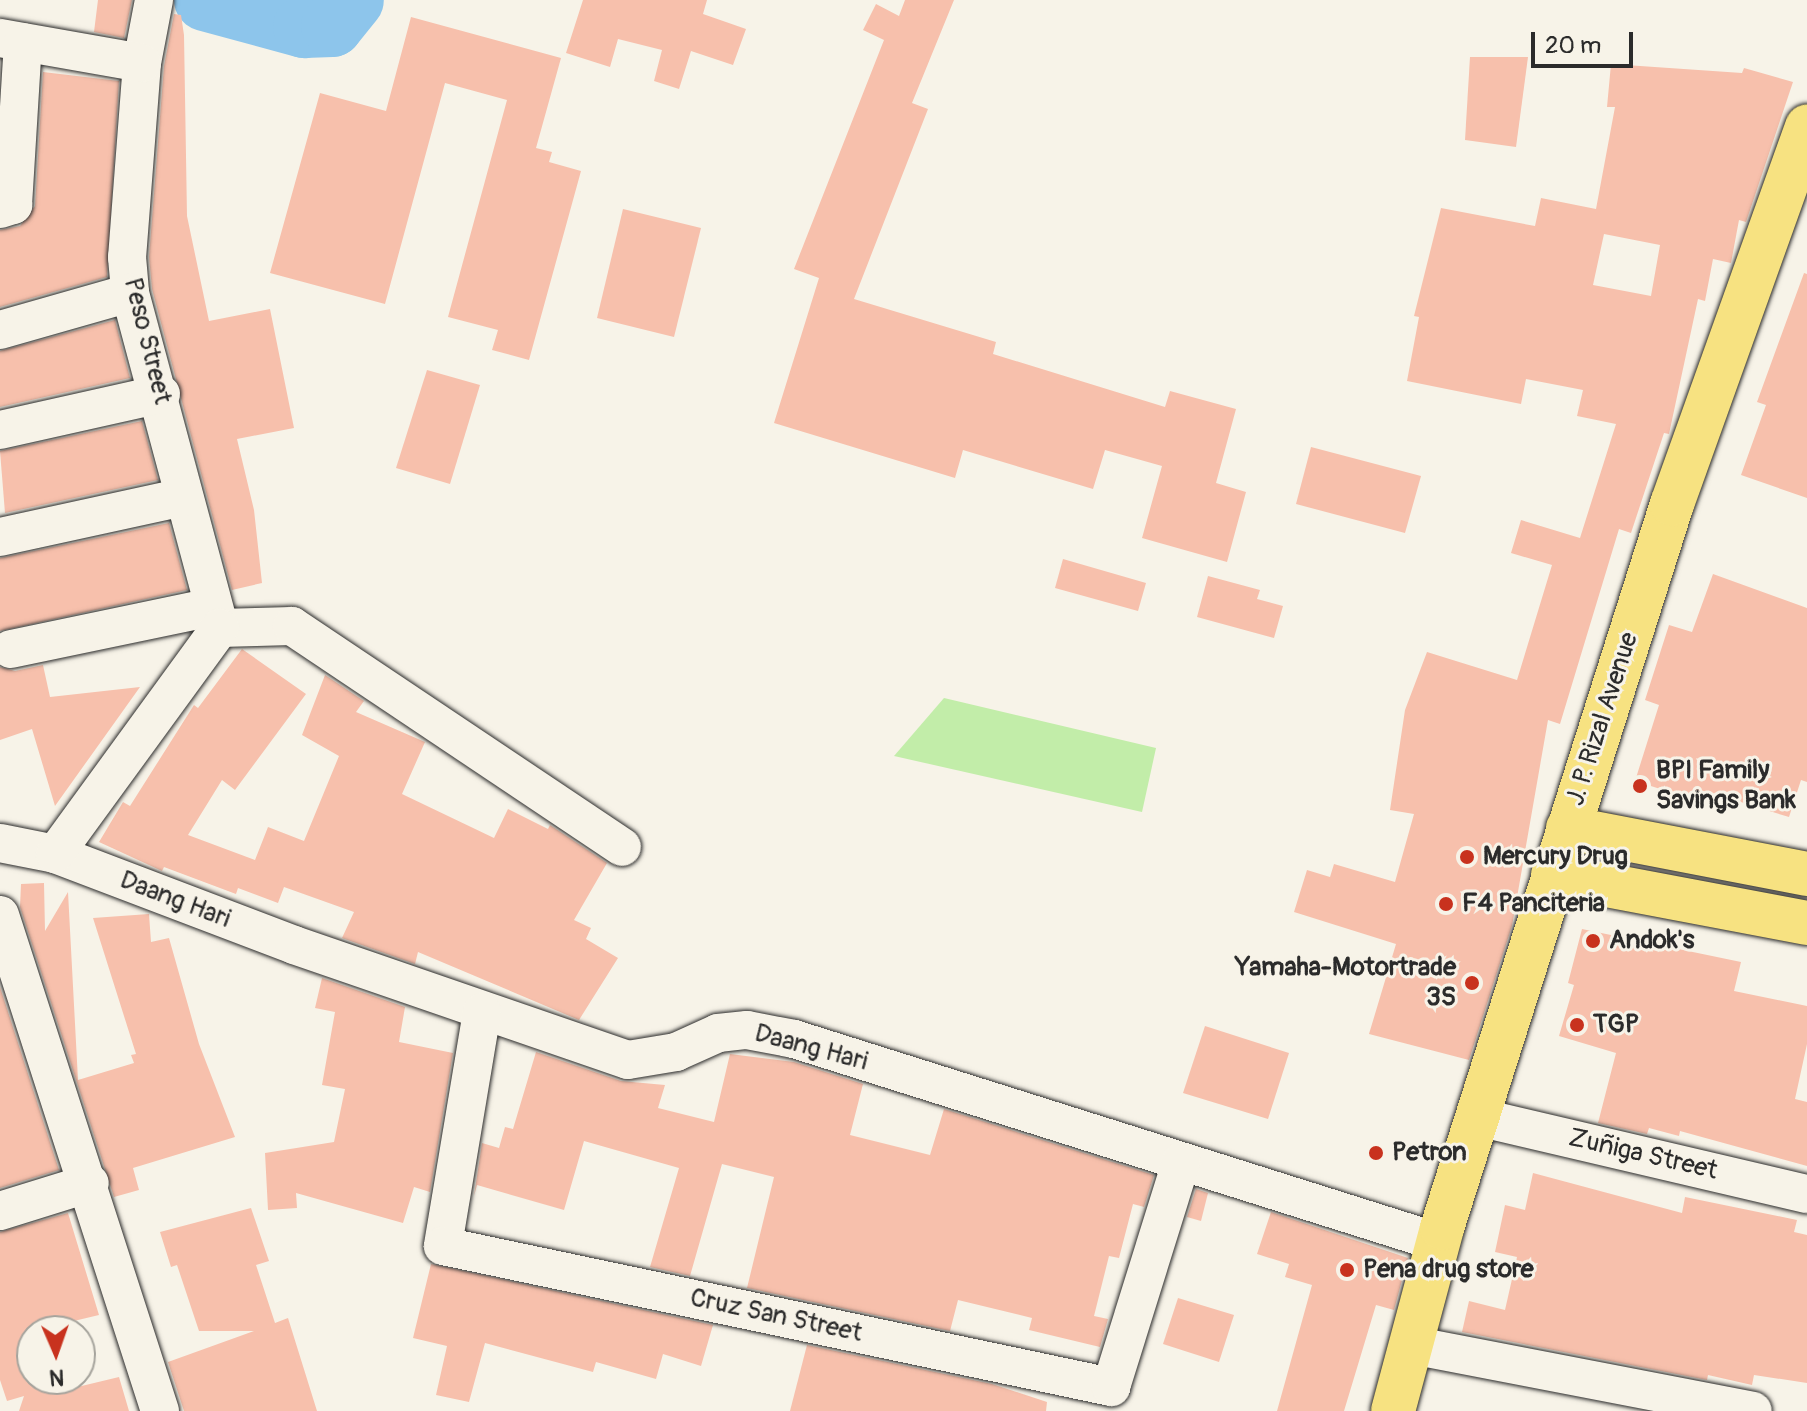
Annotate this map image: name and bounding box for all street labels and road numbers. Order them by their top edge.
street label: Peso Street [116,275,178,407]
street label: J. P. Rizal Avenue [1560,628,1646,810]
street label: Daang Hari [115,865,235,935]
street label: Daang Hari [751,1018,871,1078]
street label: Zuñiga Street [1566,1123,1720,1187]
street label: Cruz San Street [687,1283,865,1349]

